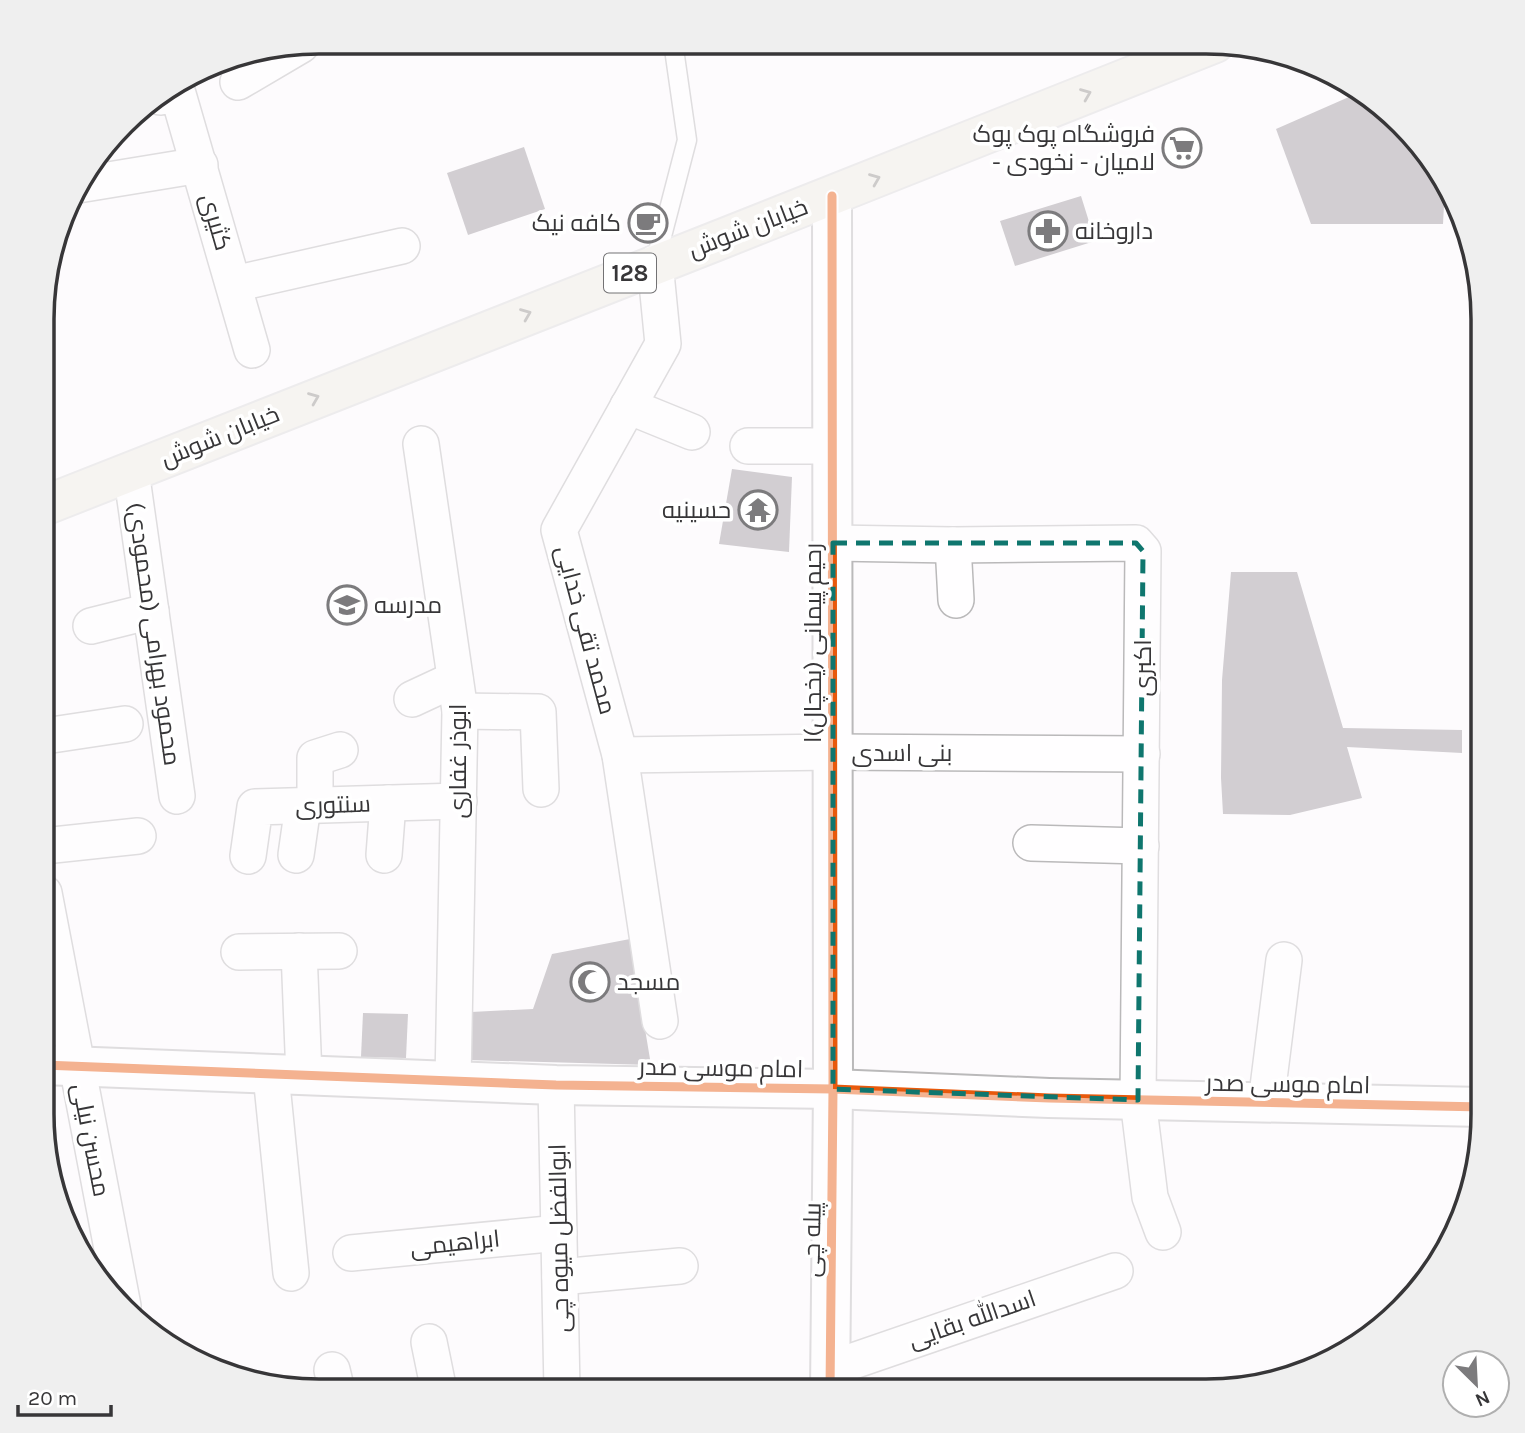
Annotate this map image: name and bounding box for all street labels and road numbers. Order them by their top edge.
street label: کثیری [195,190,237,254]
street label: خیابان شوش [684,192,812,264]
road number: 128 [604,254,656,292]
street label: خیابان شوش [157,400,283,472]
street label: محمود بهرامی (محمودی) [122,501,186,767]
street label: محمد تقی خدایی [550,543,622,717]
street label: رحیم پیمانی (یخچال)ا [799,543,829,743]
street label: اکبری [1129,639,1157,697]
street label: ابوذر غفاری [444,704,472,818]
street label: بنی اسدی [851,739,953,767]
street label: سنتوری [295,790,371,820]
street label: امام موسی صدر [636,1053,804,1085]
street label: امام موسی صدر [1203,1069,1371,1101]
street label: محسن نیلی [66,1081,116,1199]
street label: ابوالفضل میوه چی [543,1143,577,1333]
street label: پیله چی [797,1202,829,1278]
street label: ابراهیمی [409,1224,501,1262]
street label: اسدالله بقایی [904,1282,1039,1354]

